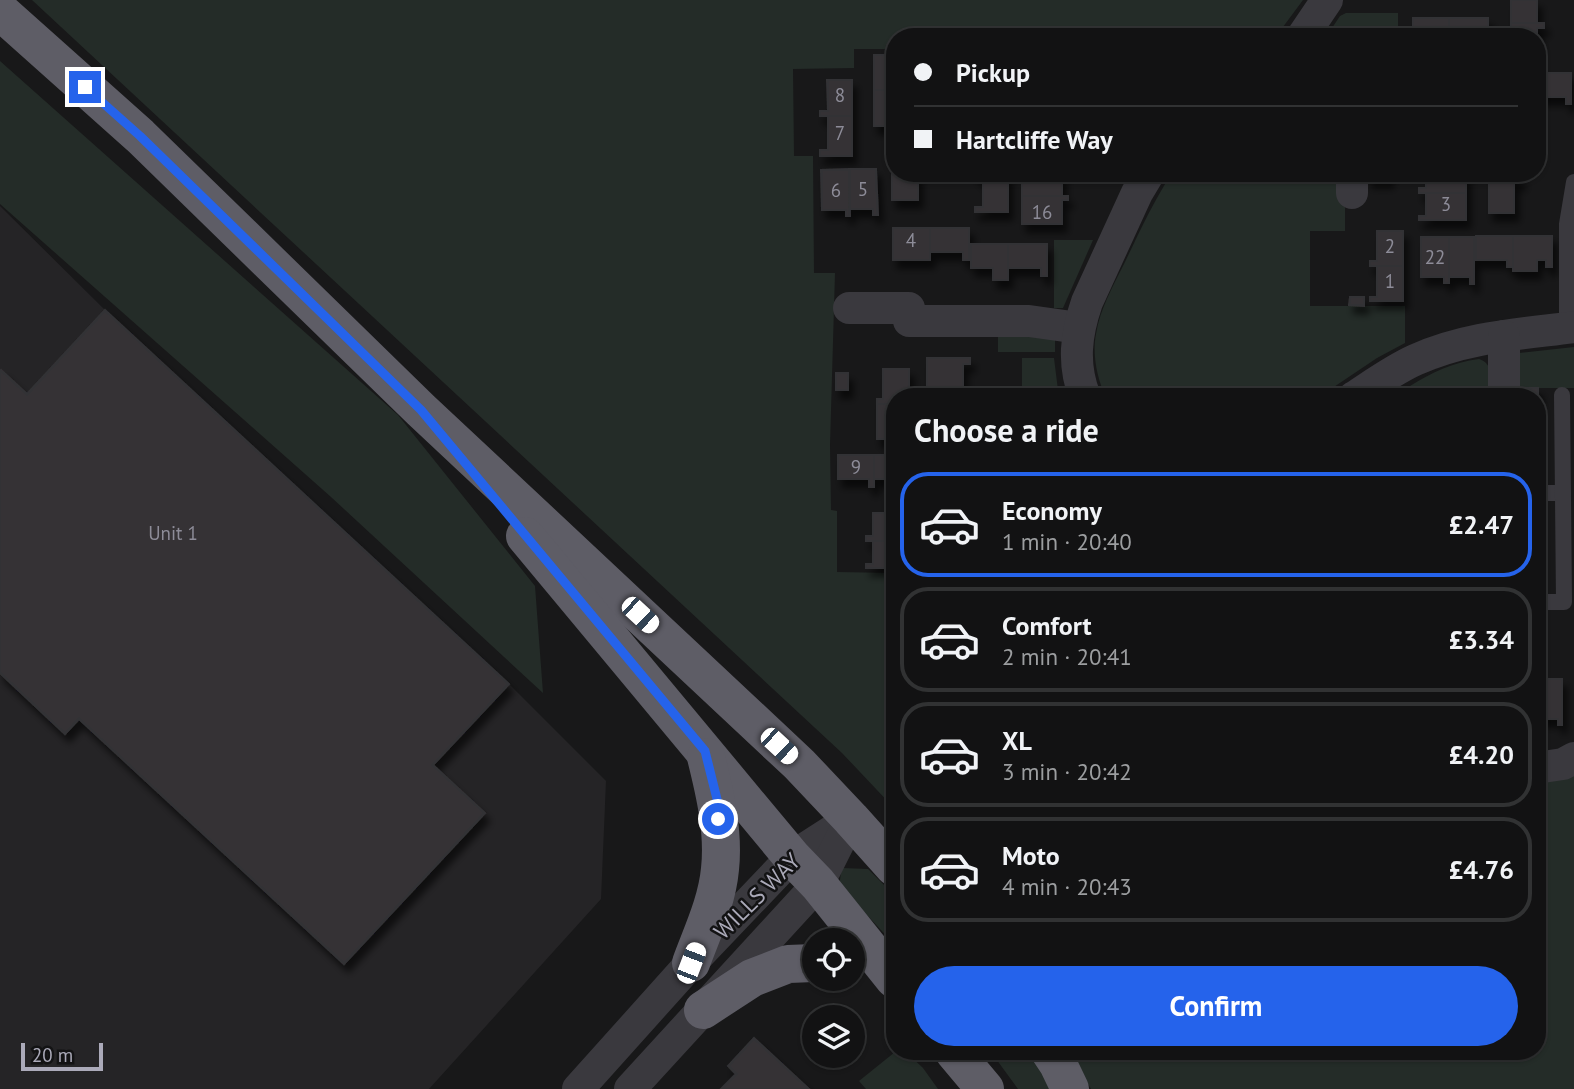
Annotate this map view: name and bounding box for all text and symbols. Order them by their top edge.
text: Pickup [956,56,1030,89]
route end [69,71,101,103]
house number: 8 [835,83,845,107]
house number: 7 [835,121,845,145]
text: Hartcliffe Way [956,123,1113,156]
house number: 5 [858,177,868,201]
house number: 6 [831,178,841,202]
house number: 3 [1441,192,1451,216]
house number: 16 [1032,200,1052,224]
house number: 4 [906,228,916,252]
house number: 2 [1385,234,1395,258]
house number: 22 [1425,245,1445,269]
house number: 1 [1385,269,1395,293]
text: Choose a ride [914,409,1099,451]
house number: 9 [851,455,861,479]
icon: car [918,493,981,556]
text: Economy [1002,494,1102,527]
text: £2.47 [1449,508,1514,541]
house number: Unit 1 [148,521,198,545]
text: 1 min · 20:40 [1002,527,1132,556]
car [618,593,663,637]
icon: car [918,608,981,671]
text: Comfort [1002,609,1092,642]
text: £3.34 [1449,623,1514,656]
text: 2 min · 20:41 [1002,642,1132,671]
icon: car [918,723,981,786]
car [757,724,802,768]
text: XL [1002,724,1032,757]
text: £4.20 [1449,738,1514,771]
text: 3 min · 20:42 [1002,757,1132,786]
route start [702,803,734,835]
icon: car [918,838,981,901]
text: Moto [1002,839,1060,872]
street label: WILLS WAY [707,846,806,945]
text: £4.76 [1449,853,1514,886]
text: 4 min · 20:43 [1002,872,1132,901]
map controls [802,928,865,1068]
button: locate [802,928,865,991]
car [674,940,709,986]
button: Confirm [914,966,1518,1046]
button: layers [802,1005,865,1068]
scale bar [21,1040,103,1072]
text: 20 m [32,1043,73,1067]

